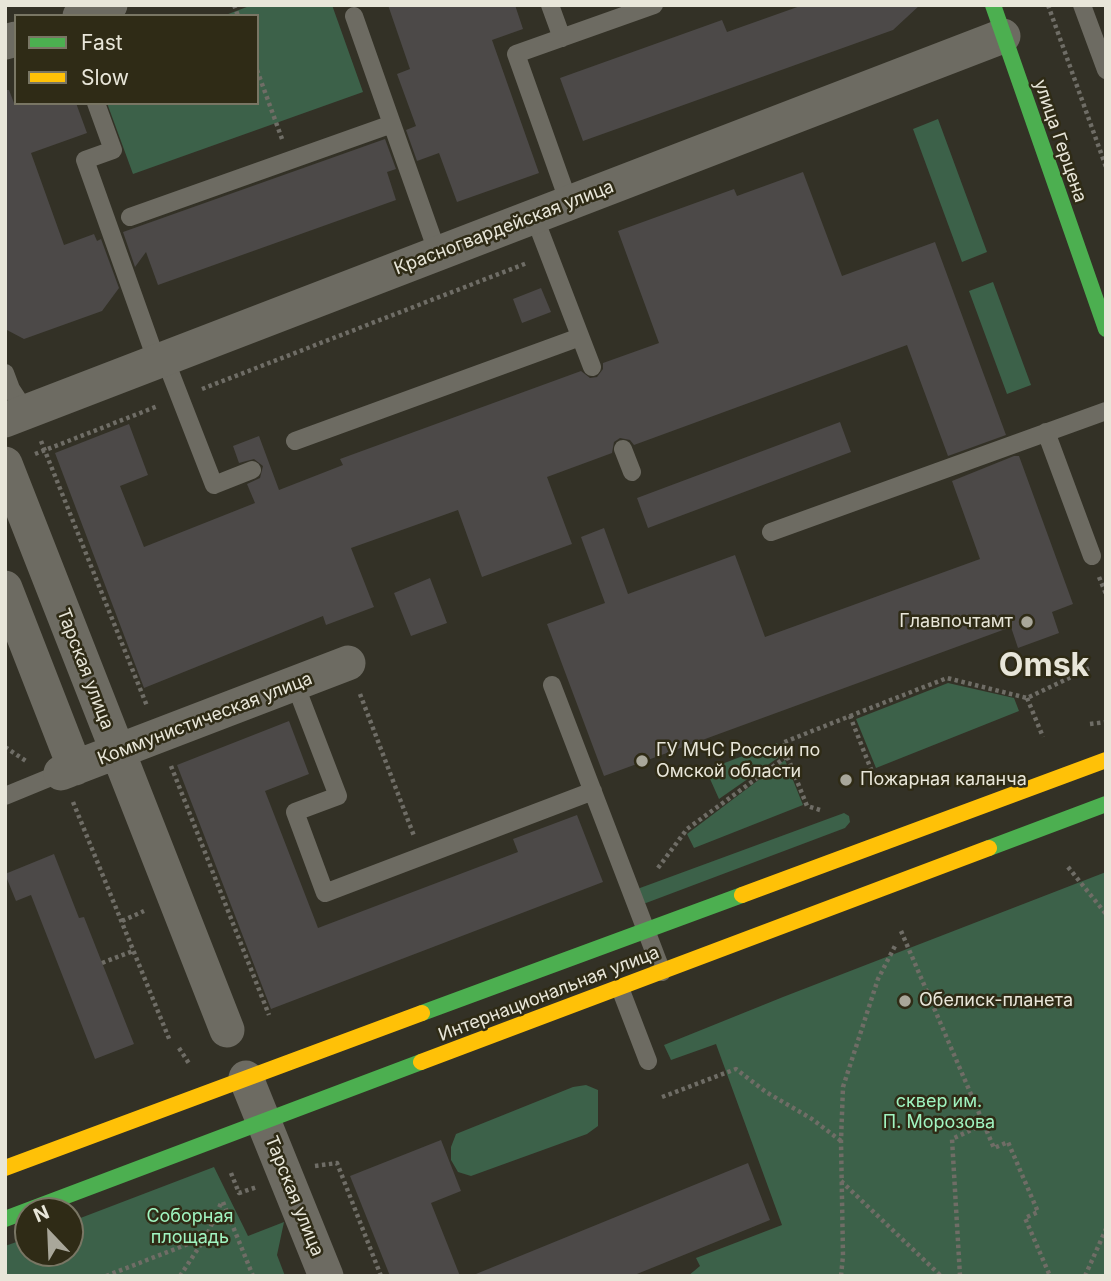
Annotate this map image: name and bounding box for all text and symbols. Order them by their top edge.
legend [14,14,259,105]
text: Fast [81,30,123,55]
text: Slow [81,65,129,90]
street label: улица Герцена [1029,77,1091,205]
street label: Красногвардейская улица [391,176,617,280]
street label: Тарская улица [52,605,118,733]
place label: Главпочтамт [899,611,1013,633]
marker: Главпочтамт [1019,614,1035,630]
district label: Omsk [999,647,1089,685]
street label: Коммунистическая улица [95,668,315,770]
place label: ГУ МЧС России по Омской области [656,740,820,782]
marker: ГУ МЧС России по Омской области [634,753,650,769]
place label: Пожарная каланча [860,769,1027,791]
marker: Пожарная каланча [838,772,854,788]
street label: Интернациональная улица [436,942,662,1046]
place label: Обелиск-планета [919,990,1073,1012]
marker: Обелиск-планета [897,993,913,1009]
park label: сквер им. П. Морозова [883,1091,995,1134]
street label: Тарская улица [260,1133,328,1259]
north arrow [14,1197,84,1267]
text: N [30,1201,53,1227]
park label: Соборная площадь [146,1206,234,1248]

